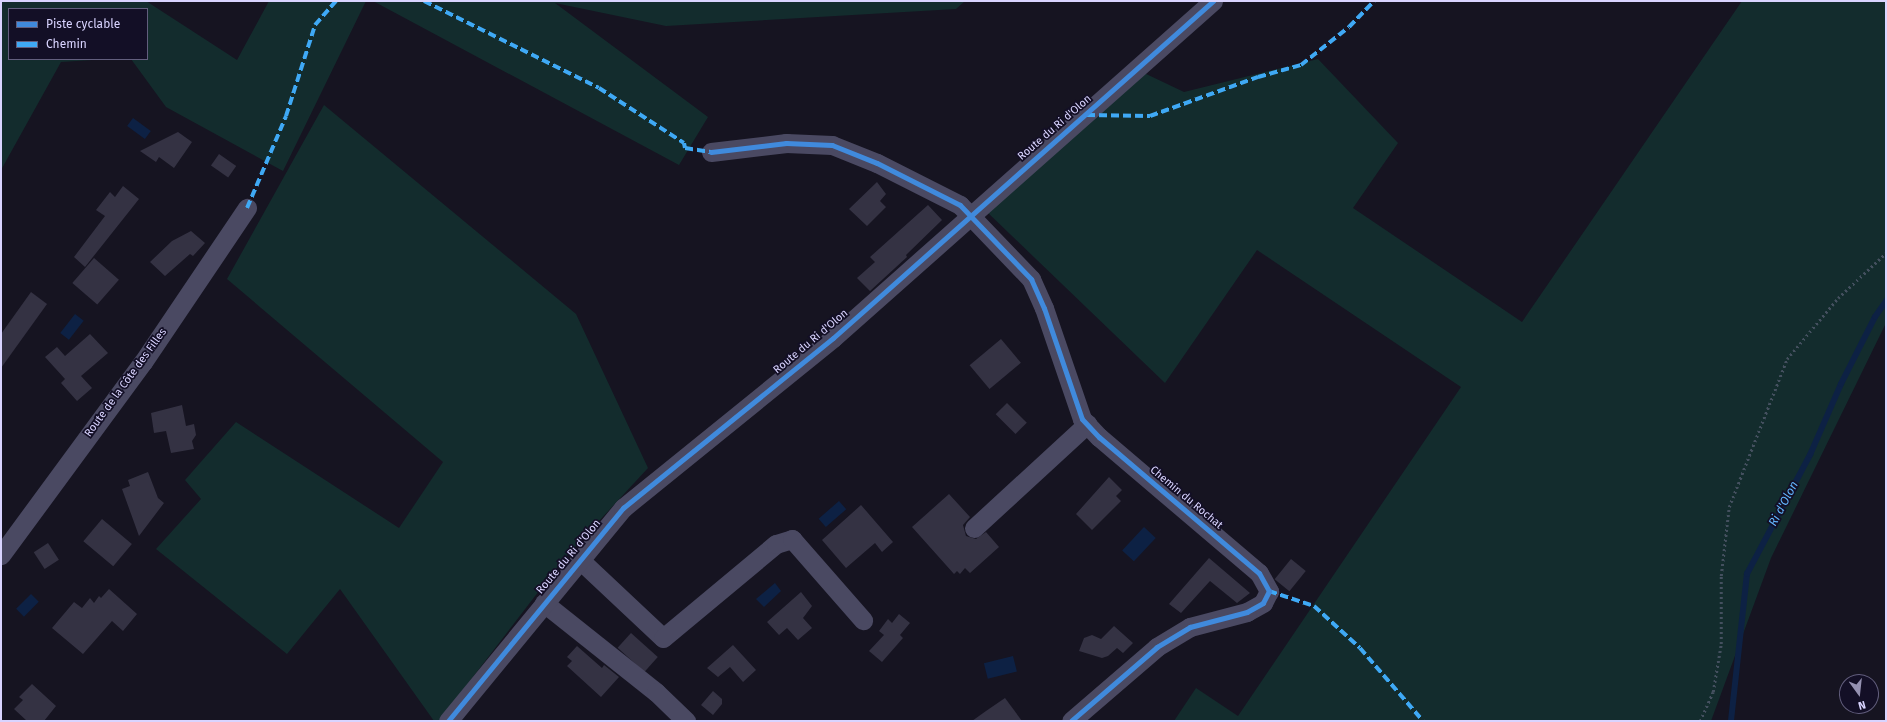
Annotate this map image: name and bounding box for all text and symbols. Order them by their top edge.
legend [8,8,148,60]
text: Piste cyclable [46,17,120,31]
text: Chemin [46,37,87,51]
street label: Route du Ri d'Olon [1015,92,1095,164]
street label: Route du Ri d'Olon [771,307,851,377]
street label: Route de la Côte des Filles [82,326,170,440]
street label: Chemin du Rochat [1147,464,1225,532]
water label: Ri d'Olon [1766,479,1802,529]
street label: Route du Ri d'Olon [534,517,604,597]
north arrow [1839,674,1879,714]
text: N [1857,698,1867,712]

